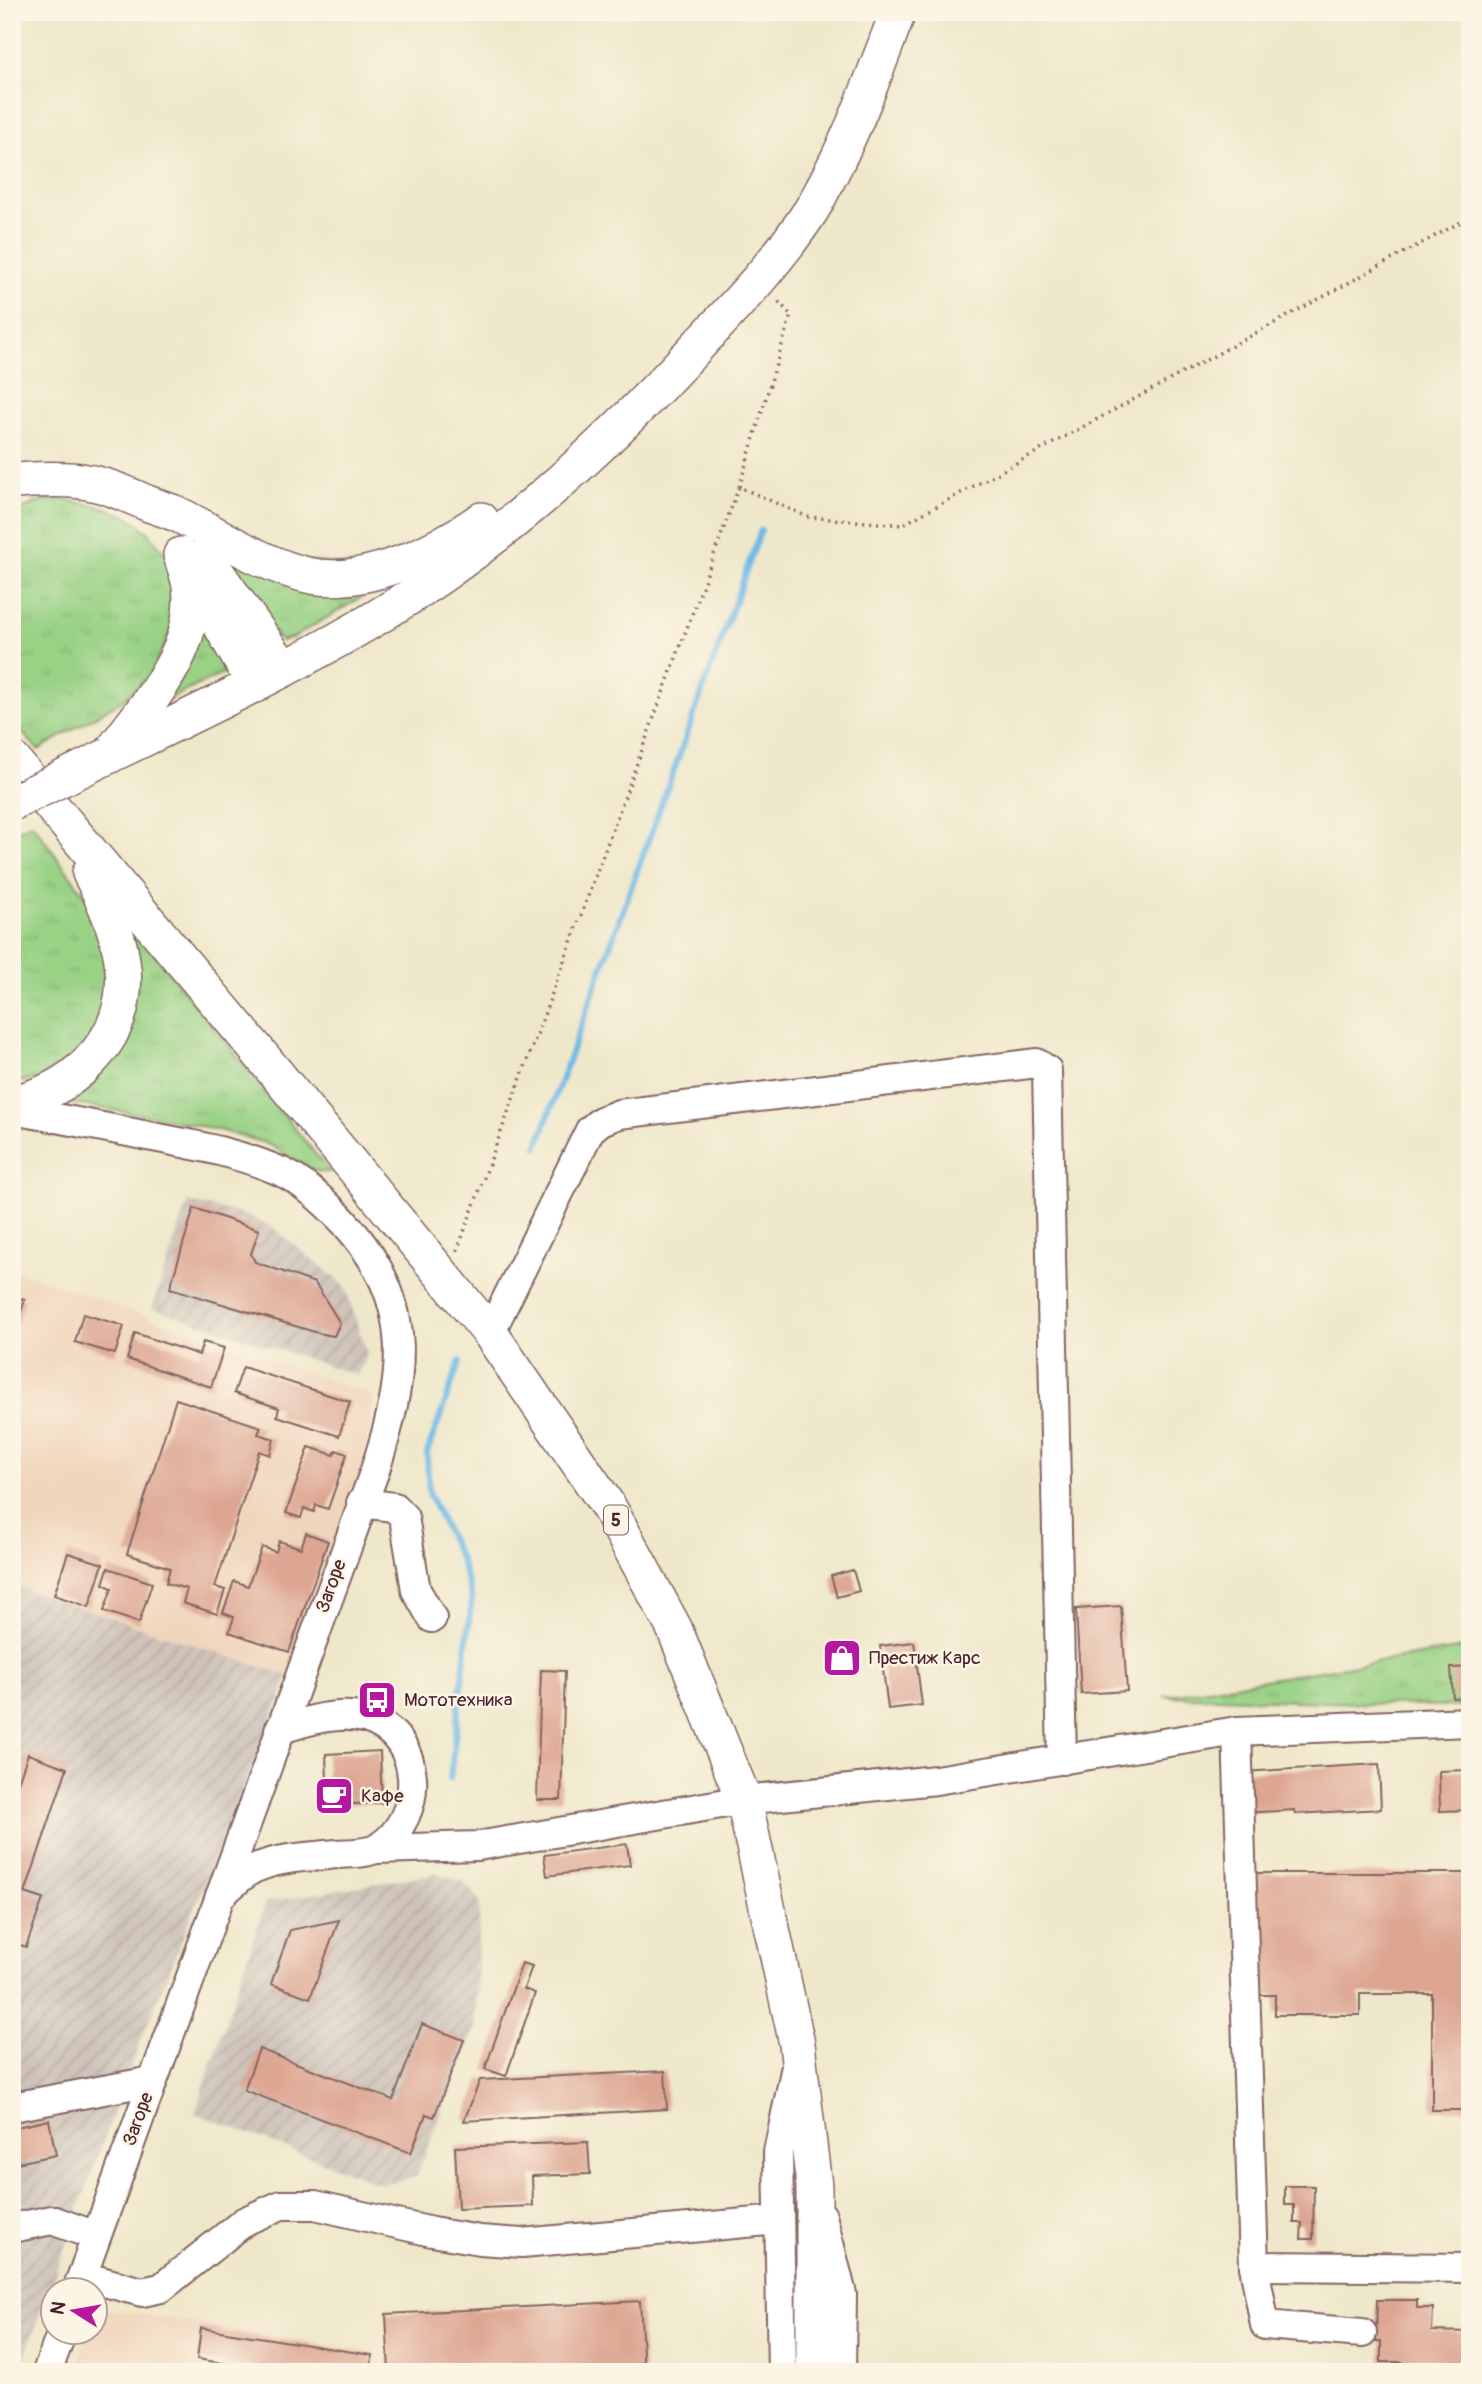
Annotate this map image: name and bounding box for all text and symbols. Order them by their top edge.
road number: 5 [604,1506,628,1534]
street label: Загоре [310,1555,352,1616]
shop icon: Престиж Карс [821,1637,863,1679]
place label: Престиж Карс [869,1646,981,1670]
bus stop icon: Мототехника [356,1679,398,1721]
place label: Мототехника [404,1688,513,1712]
cafe icon: Кафе [313,1775,355,1817]
place label: Кафе [361,1784,404,1808]
street label: Загоре [117,2088,159,2149]
north arrow [38,2276,108,2346]
text: N [45,2299,71,2317]

